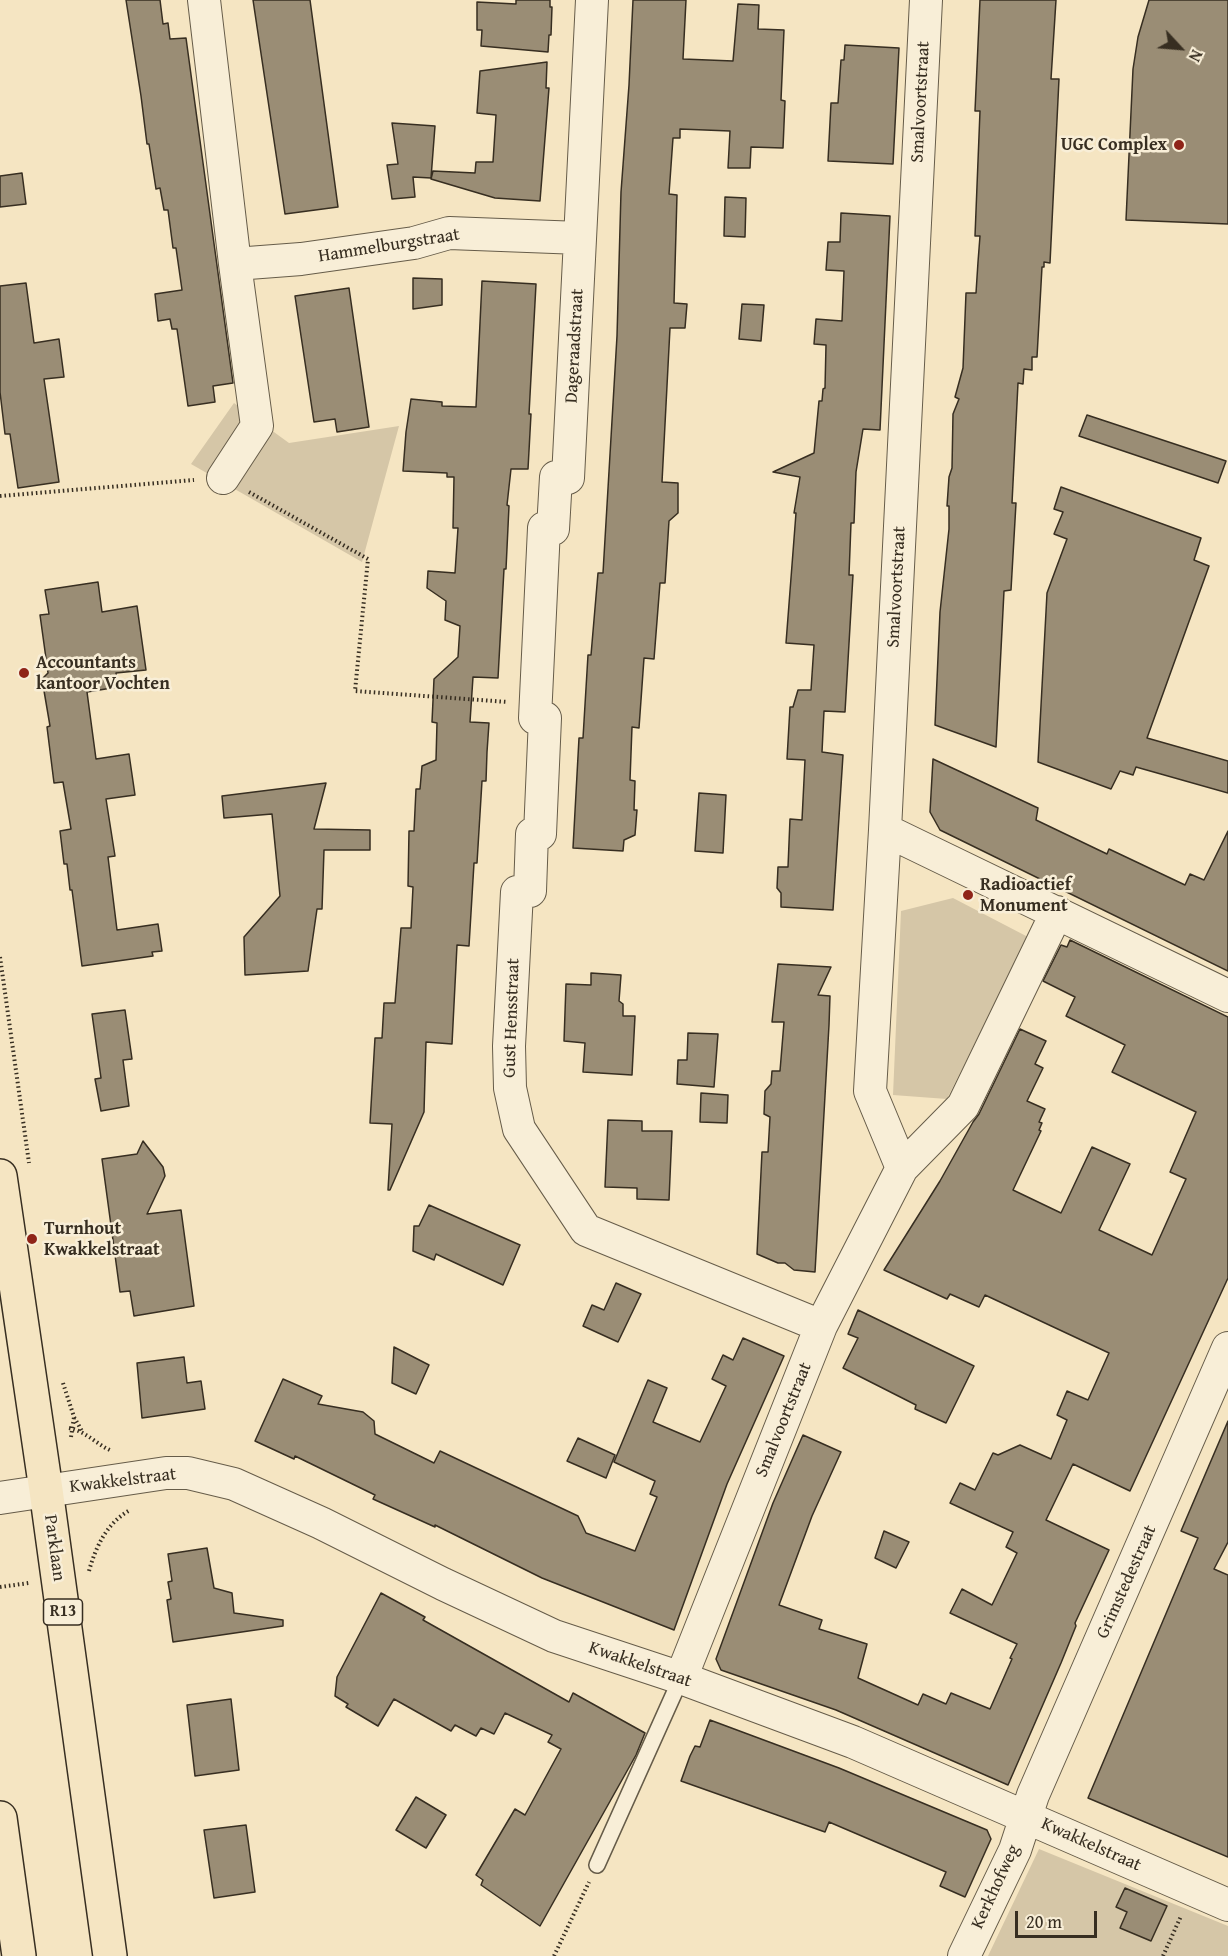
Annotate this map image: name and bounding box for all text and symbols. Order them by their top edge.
north arrow [1150,18,1210,78]
street label: Smalvoortstraat [907,41,935,163]
text: N [1183,46,1209,66]
place label: UGC Complex [1061,134,1167,156]
marker: UGC Complex [1172,138,1186,152]
street label: Hammelburgstraat [317,224,461,268]
street label: Dageraadstraat [561,288,589,404]
street label: Smalvoortstraat [883,526,911,648]
place label: Accountants kantoor Vochten [36,652,170,694]
marker: Accountants kantoor Vochten [17,666,31,680]
place label: Radioactief Monument [980,874,1071,916]
marker: Radioactief Monument [961,888,975,902]
street label: Gust Hensstraat [499,958,525,1078]
place label: Turnhout Kwakkelstraat [44,1218,160,1260]
marker: Turnhout Kwakkelstraat [25,1232,39,1246]
street label: Smalvoortstraat [751,1359,817,1481]
street label: Kwakkelstraat [68,1464,178,1498]
street label: Parklaan [39,1513,69,1583]
street label: Grimstedestraat [1092,1522,1162,1642]
road number: R13 [44,1599,82,1625]
street label: Kwakkelstraat [586,1637,694,1693]
street label: Kwakkelstraat [1038,1813,1144,1877]
street label: Kerkhofweg [967,1841,1025,1933]
scale bar [1018,1899,1100,1937]
text: 20 m [1026,1908,1062,1935]

